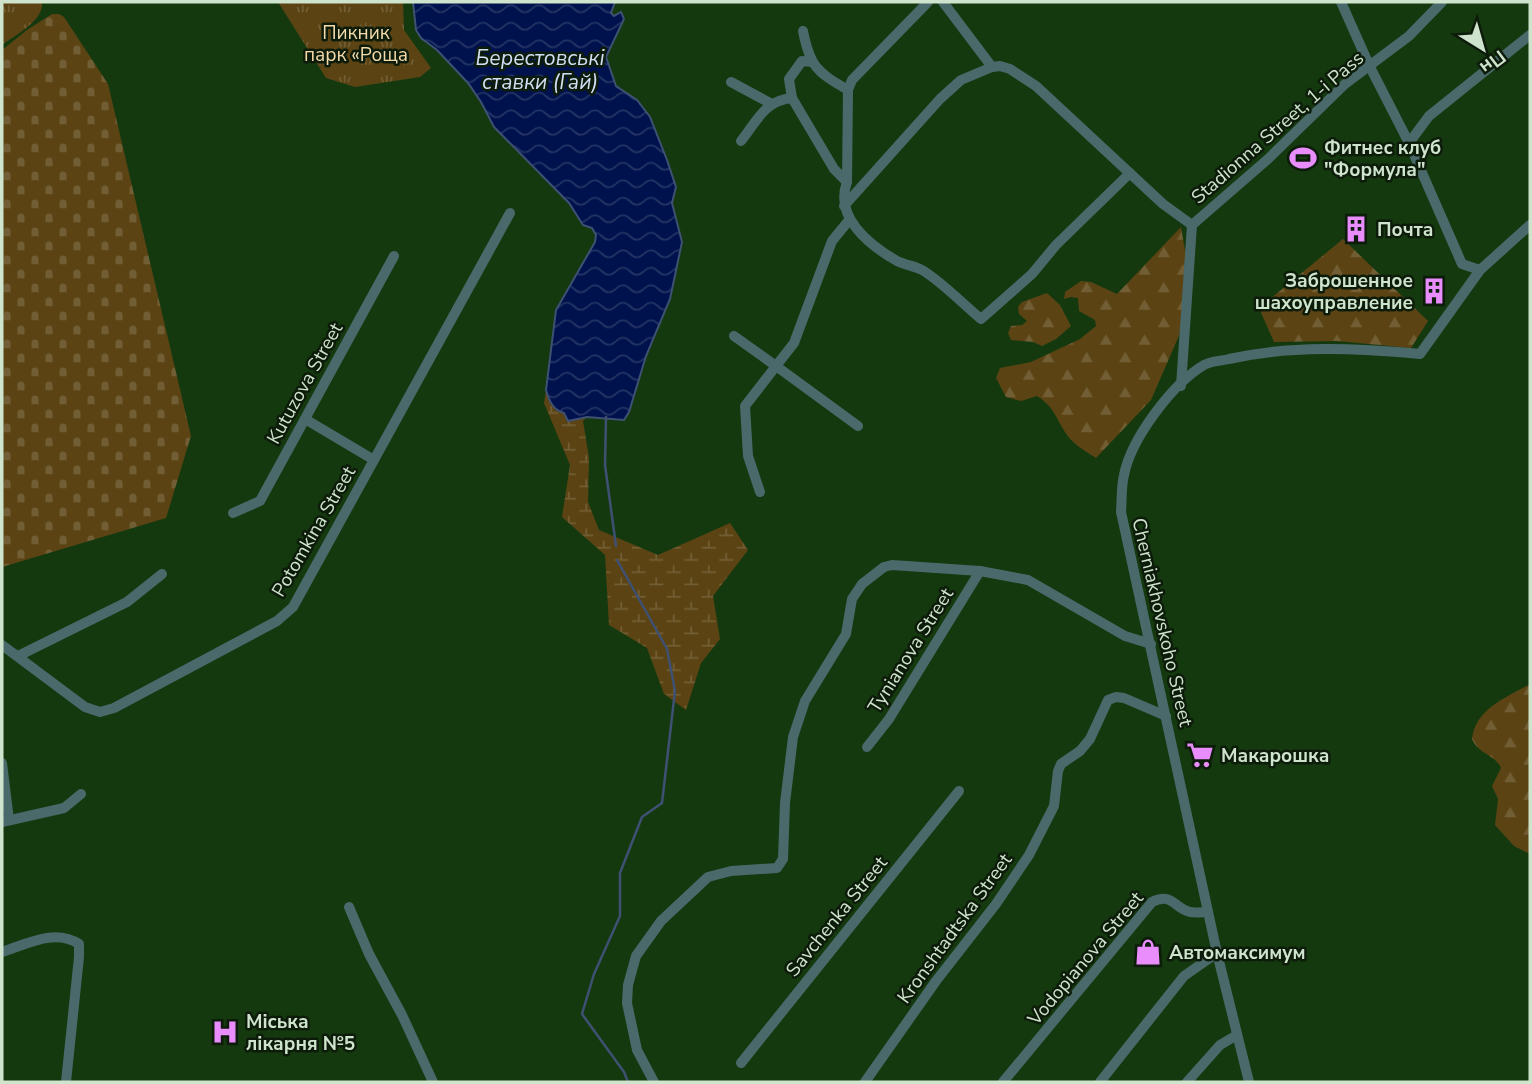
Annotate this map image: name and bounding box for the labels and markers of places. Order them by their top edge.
place label: Фитнес клуб "Формула" [1324,135,1441,183]
sports icon: Фитнес клуб "Формула" [1288,143,1318,173]
building icon: Почта [1341,214,1371,244]
place label: Почта [1377,217,1433,243]
place label: Заброшенное шахоуправление [1255,268,1413,316]
building icon: Заброшенное шахоуправление [1419,276,1449,306]
supermarket icon: Макарошка [1185,740,1215,770]
place label: Макарошка [1221,743,1329,769]
shop icon: Автомаксимум [1133,937,1163,967]
place label: Автомаксимум [1169,940,1306,966]
place label: Міська лікарня №5 [246,1009,355,1057]
hospital icon: Міська лікарня №5 [210,1017,240,1047]

